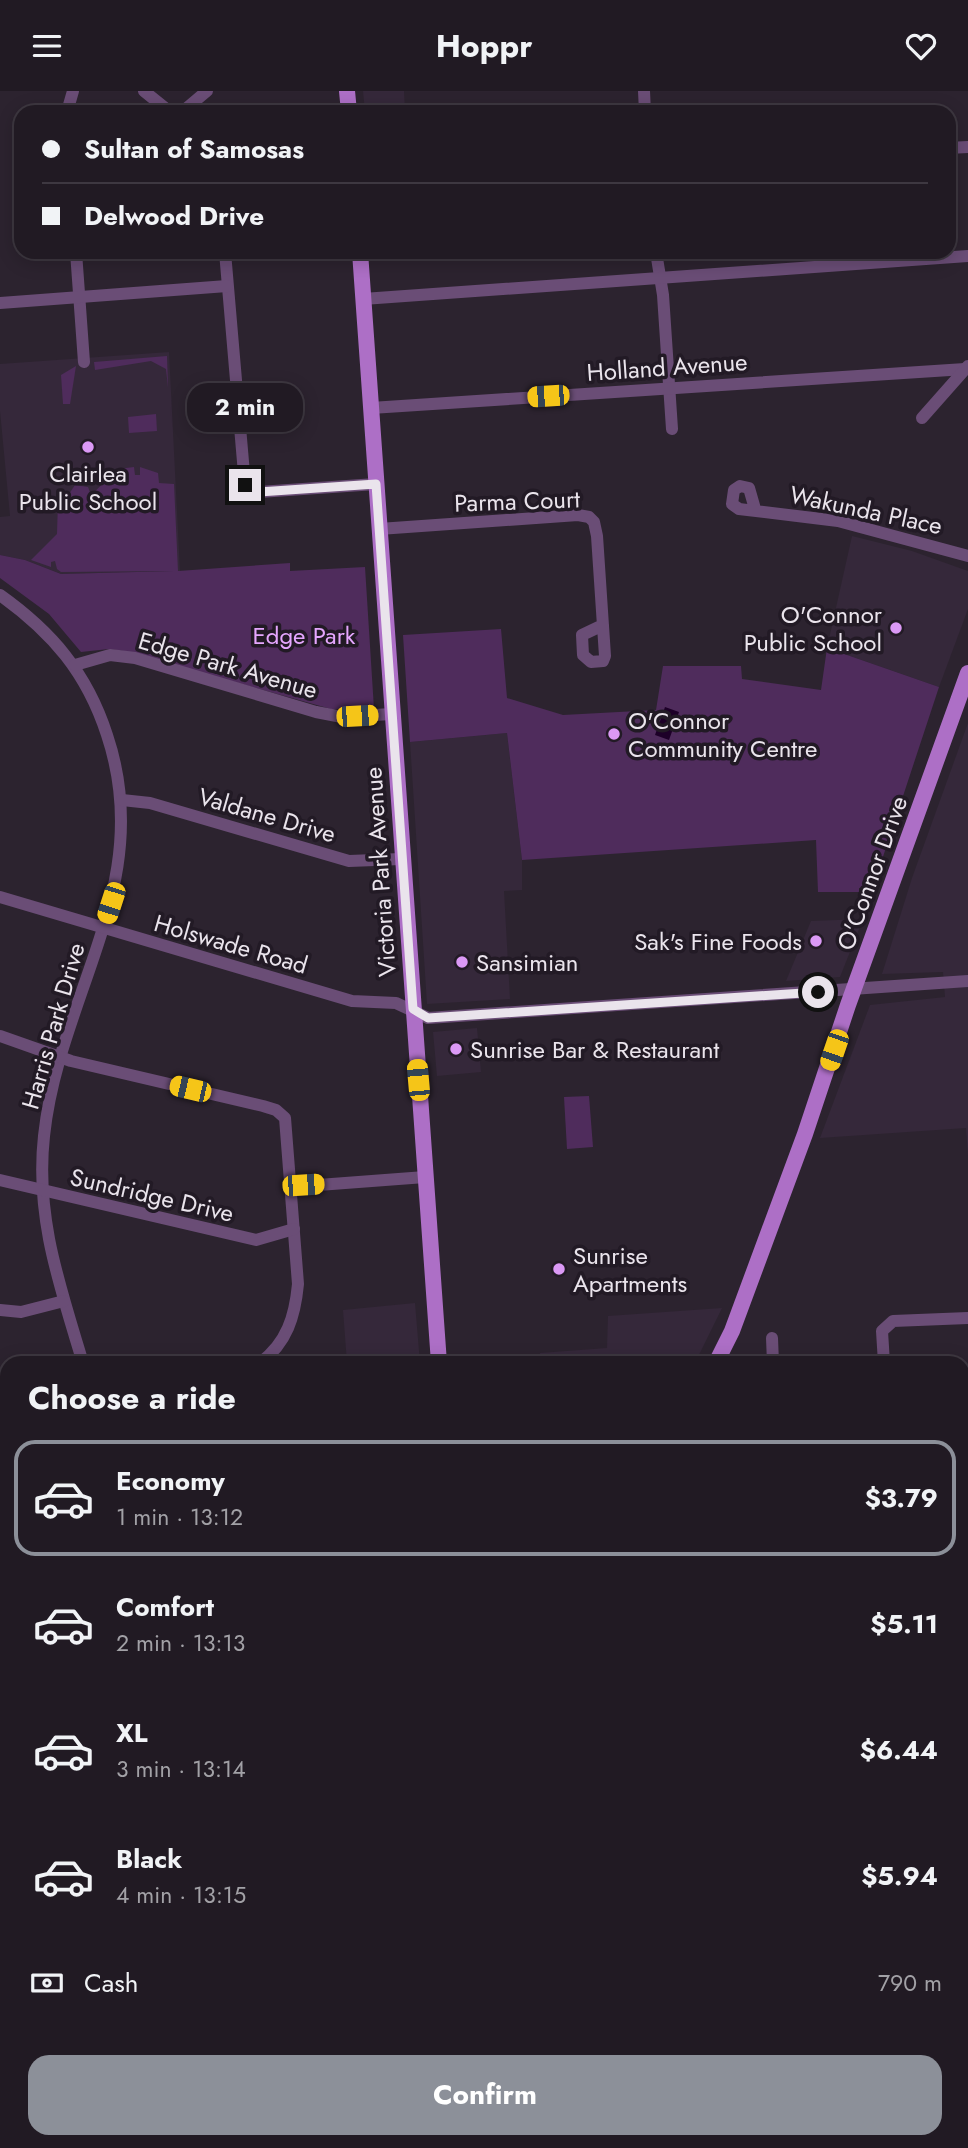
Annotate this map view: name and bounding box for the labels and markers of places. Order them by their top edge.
marker: Clairlea Public School [80,439,96,455]
place label: Clairlea Public School [19,456,157,519]
place label: O'Connor Public School [744,597,883,660]
marker: O'Connor Public School [888,620,904,636]
place label: O'Connor Community Centre [628,703,817,766]
marker: O'Connor Community Centre [606,726,622,742]
place label: Sak's Fine Foods [634,924,802,959]
marker: Sak's Fine Foods [808,933,824,949]
place label: Sansimian [476,945,578,980]
marker: Sansimian [454,954,470,970]
place label: Sunrise Bar & Restaurant [470,1032,720,1067]
marker: Sunrise Bar & Restaurant [448,1041,464,1057]
place label: Sunrise Apartments [573,1238,687,1301]
marker: Sunrise Apartments [551,1261,567,1277]

